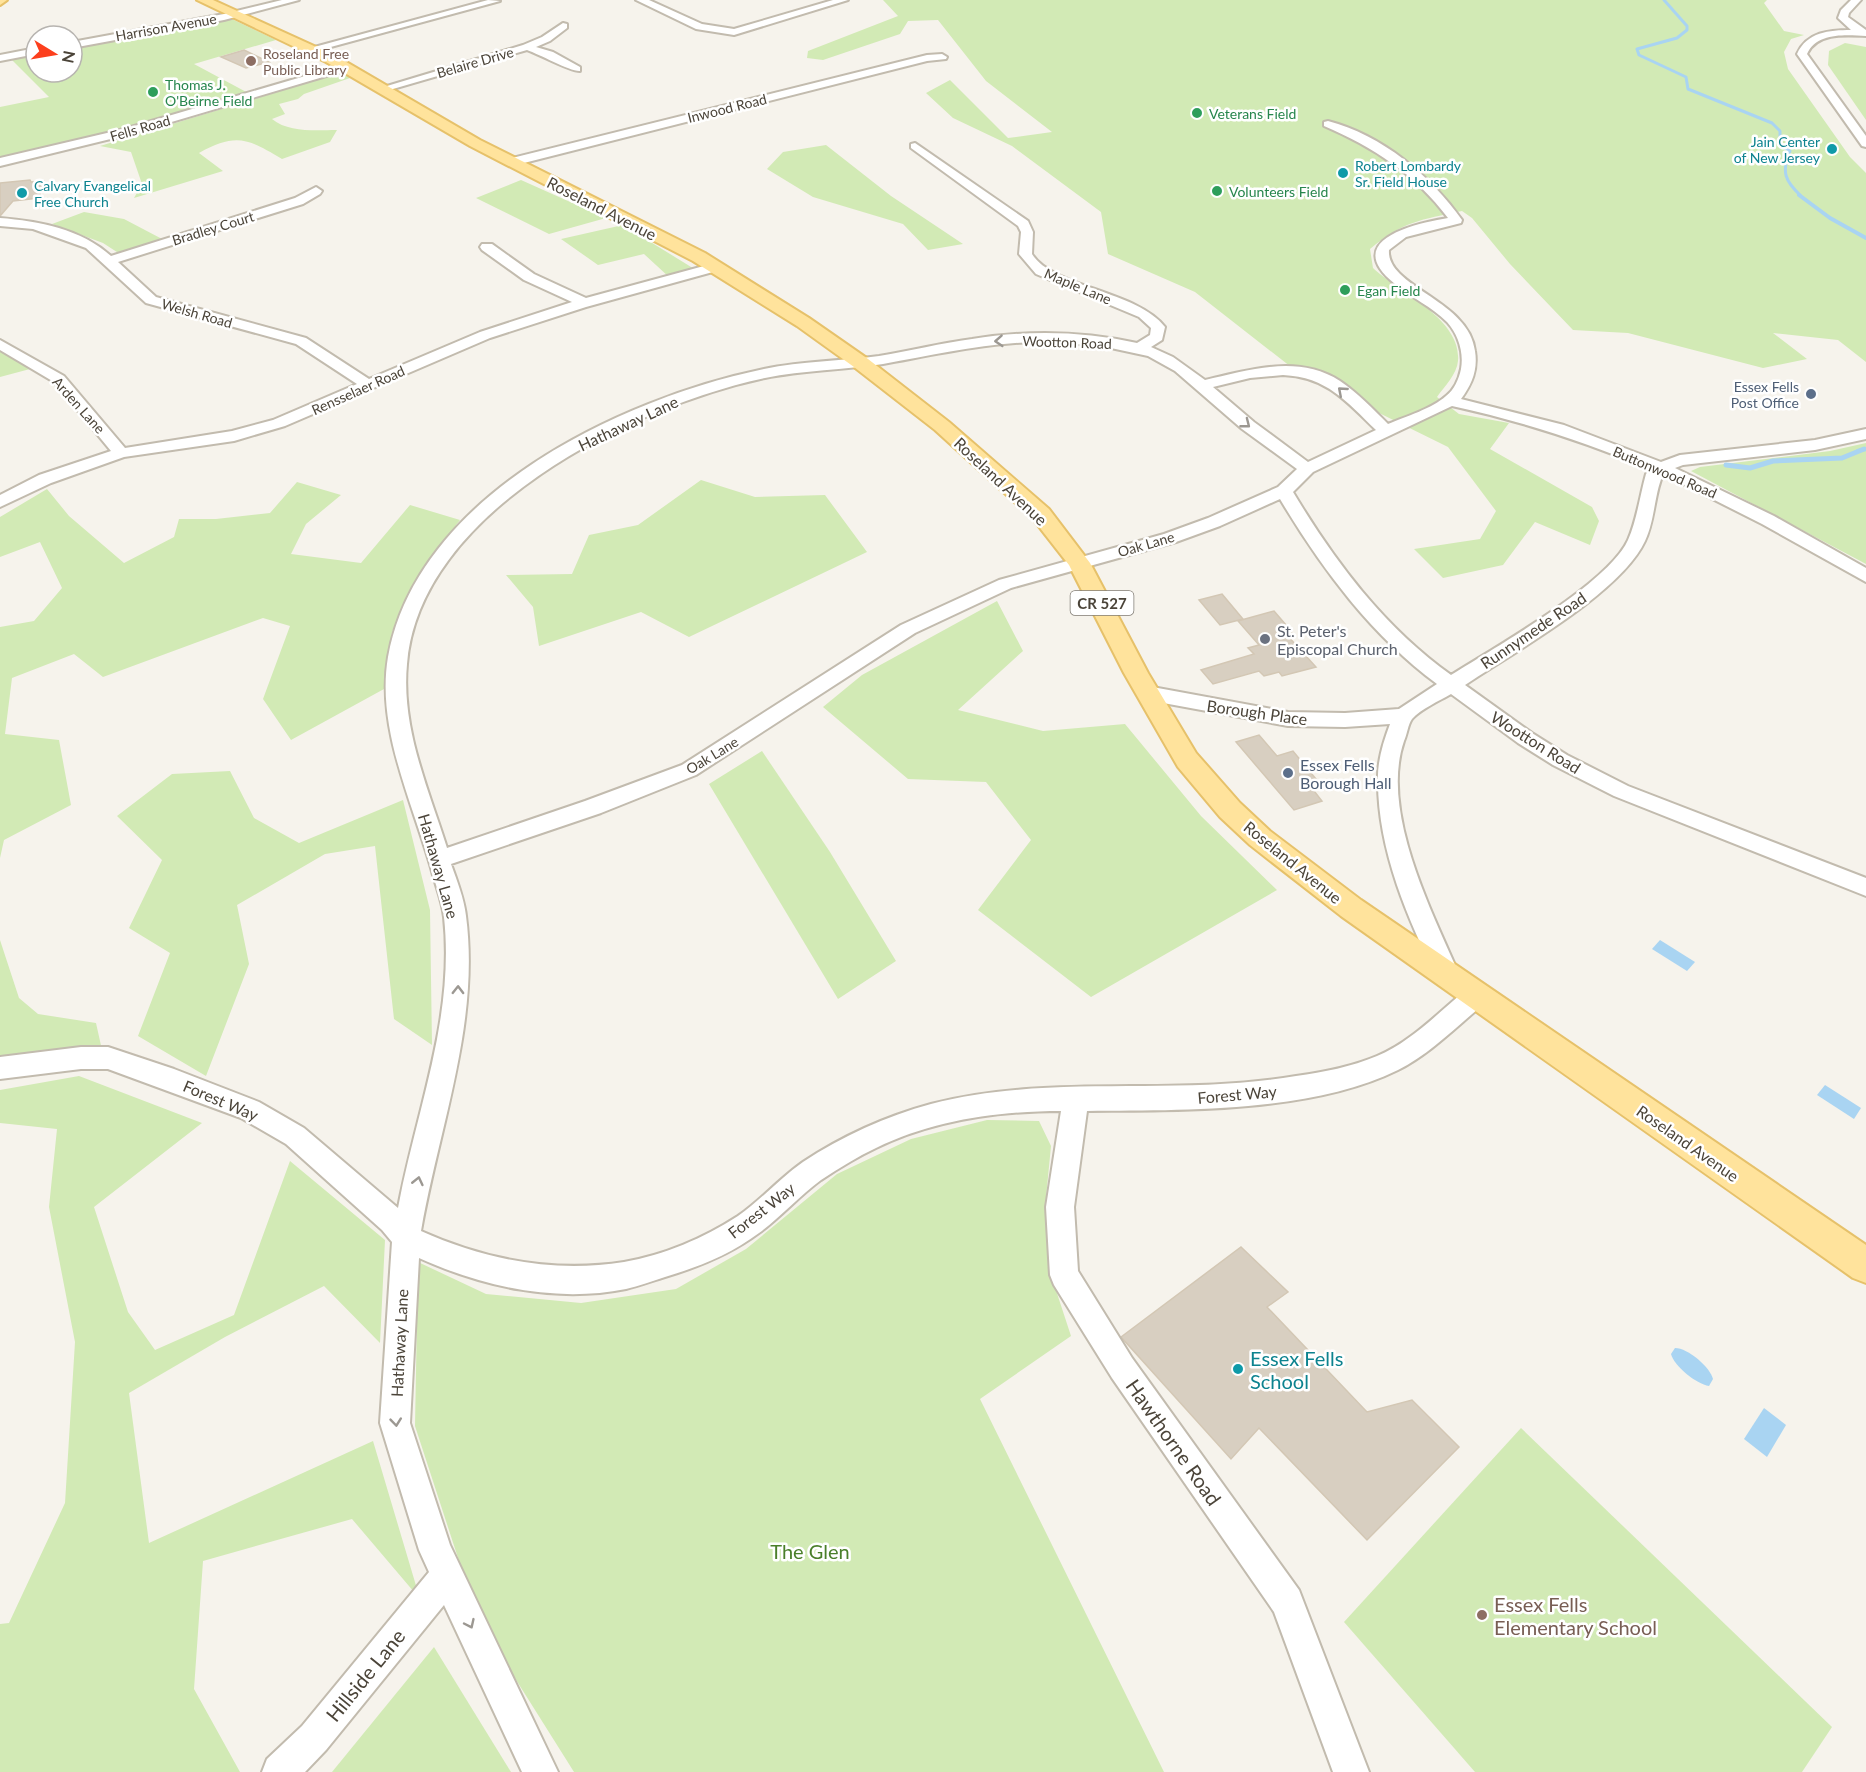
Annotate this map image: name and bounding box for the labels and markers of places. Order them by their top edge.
place label: Roseland Free Public Library [263,45,349,78]
marker: Roseland Free Public Library [244,54,258,68]
place label: Thomas J. O'Beirne Field [165,76,252,109]
marker: Thomas J. O'Beirne Field [146,85,160,99]
place label: Veterans Field [1209,105,1296,122]
marker: Veterans Field [1190,106,1204,120]
place label: Jain Center of New Jersey [1734,133,1821,166]
marker: Jain Center of New Jersey [1825,142,1839,156]
place label: Robert Lombardy Sr. Field House [1355,157,1462,190]
marker: Robert Lombardy Sr. Field House [1336,166,1350,180]
place label: Calvary Evangelical Free Church [34,177,151,210]
place label: Volunteers Field [1229,183,1328,200]
marker: Volunteers Field [1210,184,1224,198]
marker: Calvary Evangelical Free Church [15,186,29,200]
place label: Egan Field [1357,282,1420,299]
marker: Egan Field [1338,283,1352,297]
place label: Essex Fells Post Office [1731,378,1799,411]
marker: Essex Fells Post Office [1804,387,1818,401]
place label: St. Peter's Episcopal Church [1277,621,1398,658]
marker: St. Peter's Episcopal Church [1258,632,1272,646]
place label: Essex Fells Borough Hall [1300,755,1392,792]
marker: Essex Fells Borough Hall [1281,766,1295,780]
place label: Essex Fells School [1250,1346,1343,1393]
marker: Essex Fells School [1231,1362,1245,1376]
place label: Essex Fells Elementary School [1494,1592,1657,1639]
marker: Essex Fells Elementary School [1475,1608,1489,1622]

